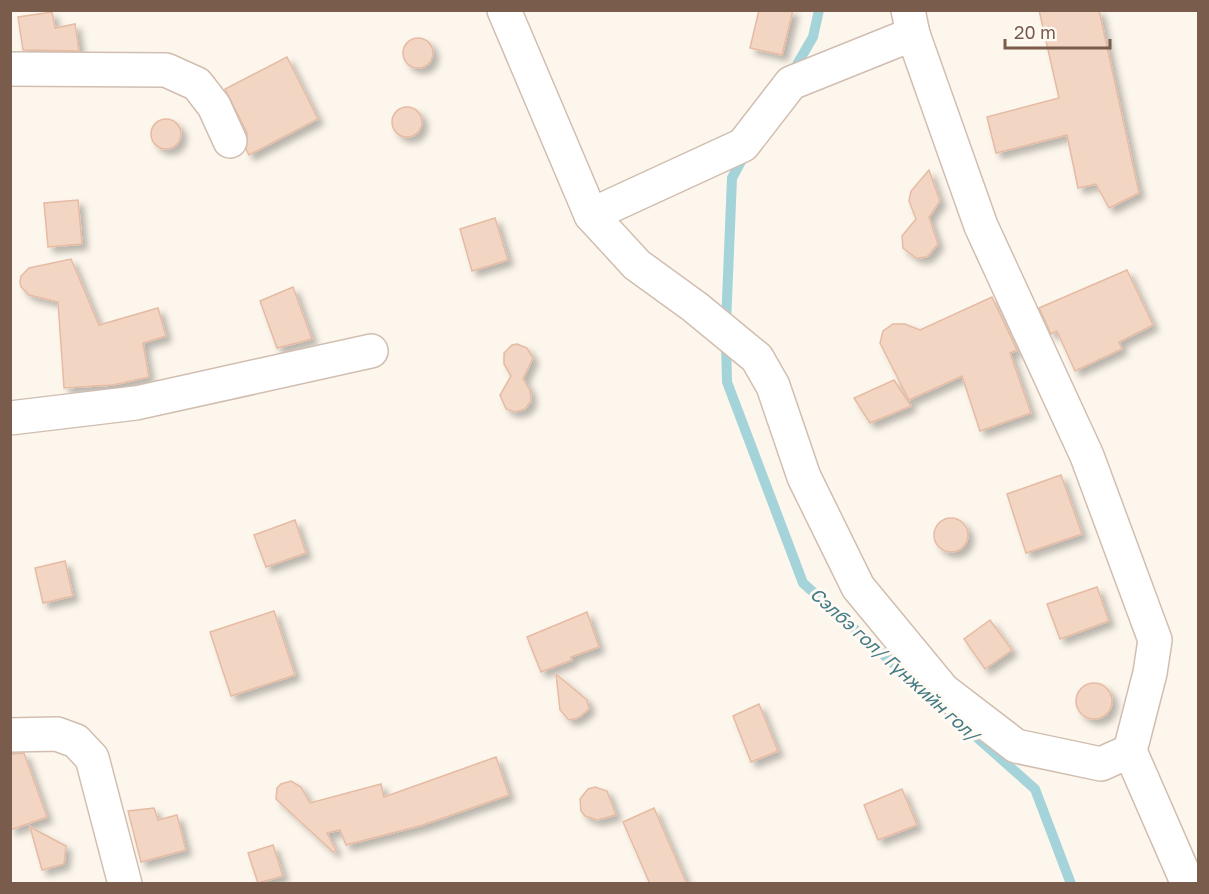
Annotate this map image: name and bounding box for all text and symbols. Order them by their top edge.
scale bar [1005,12,1110,50]
text: 20 m [1014,21,1056,43]
water label: Сэлбэ гол/ Гүнжийн гол/ [806,582,986,749]

